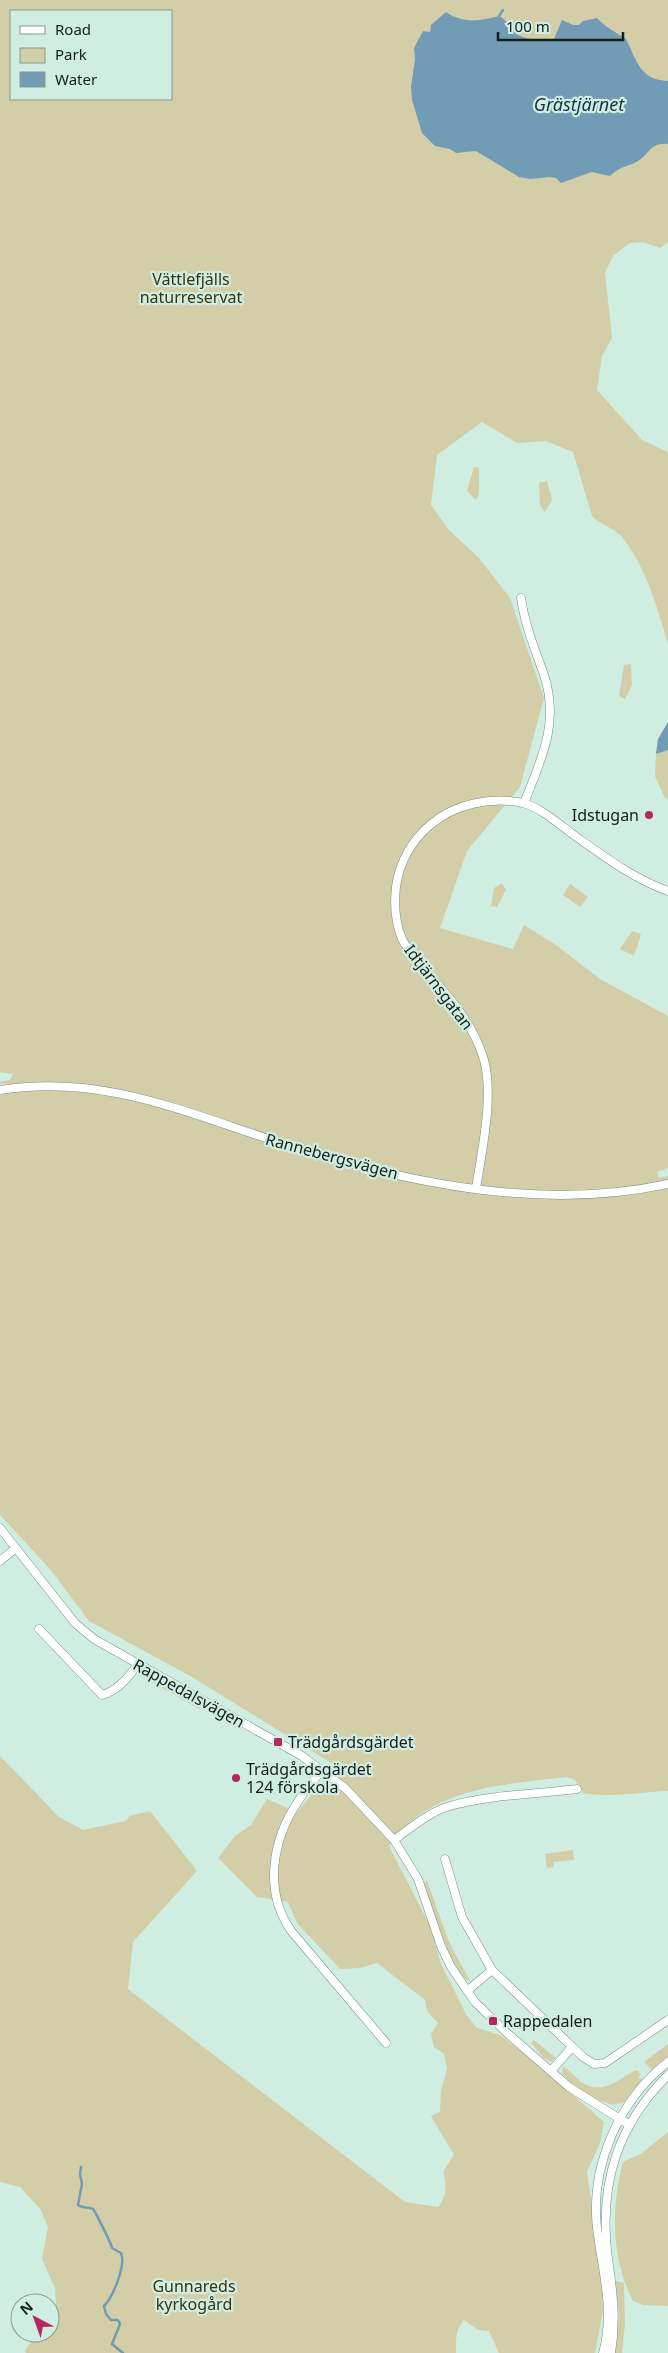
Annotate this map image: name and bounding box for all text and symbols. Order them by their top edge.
legend [10,10,172,100]
scale bar [498,10,623,42]
text: 100 m [506,16,550,36]
text: Road [55,19,91,39]
text: Park [55,44,87,64]
text: Water [55,69,97,89]
water label: Grästjärnet [534,92,625,116]
park label: Vättlefjälls naturreservat [140,268,243,308]
place label: Idstugan [572,804,639,826]
marker: Idstugan [643,809,655,821]
street label: Idtjärnsgatan [400,940,478,1034]
street label: Rannebergsvägen [263,1128,401,1184]
street label: Rappedalsvägen [129,1653,249,1733]
place label: Trädgårdsgärdet [288,1731,414,1753]
marker: Trädgårdsgärdet [272,1736,284,1748]
place label: Trädgårdsgärdet 124 förskola [246,1758,372,1798]
marker: Trädgårdsgärdet 124 förskola [230,1772,242,1784]
place label: Rappedalen [503,2010,593,2032]
marker: Rappedalen [487,2015,499,2027]
park label: Gunnareds kyrkogård [152,2275,236,2315]
north arrow [10,2293,60,2343]
text: N [16,2297,37,2319]

